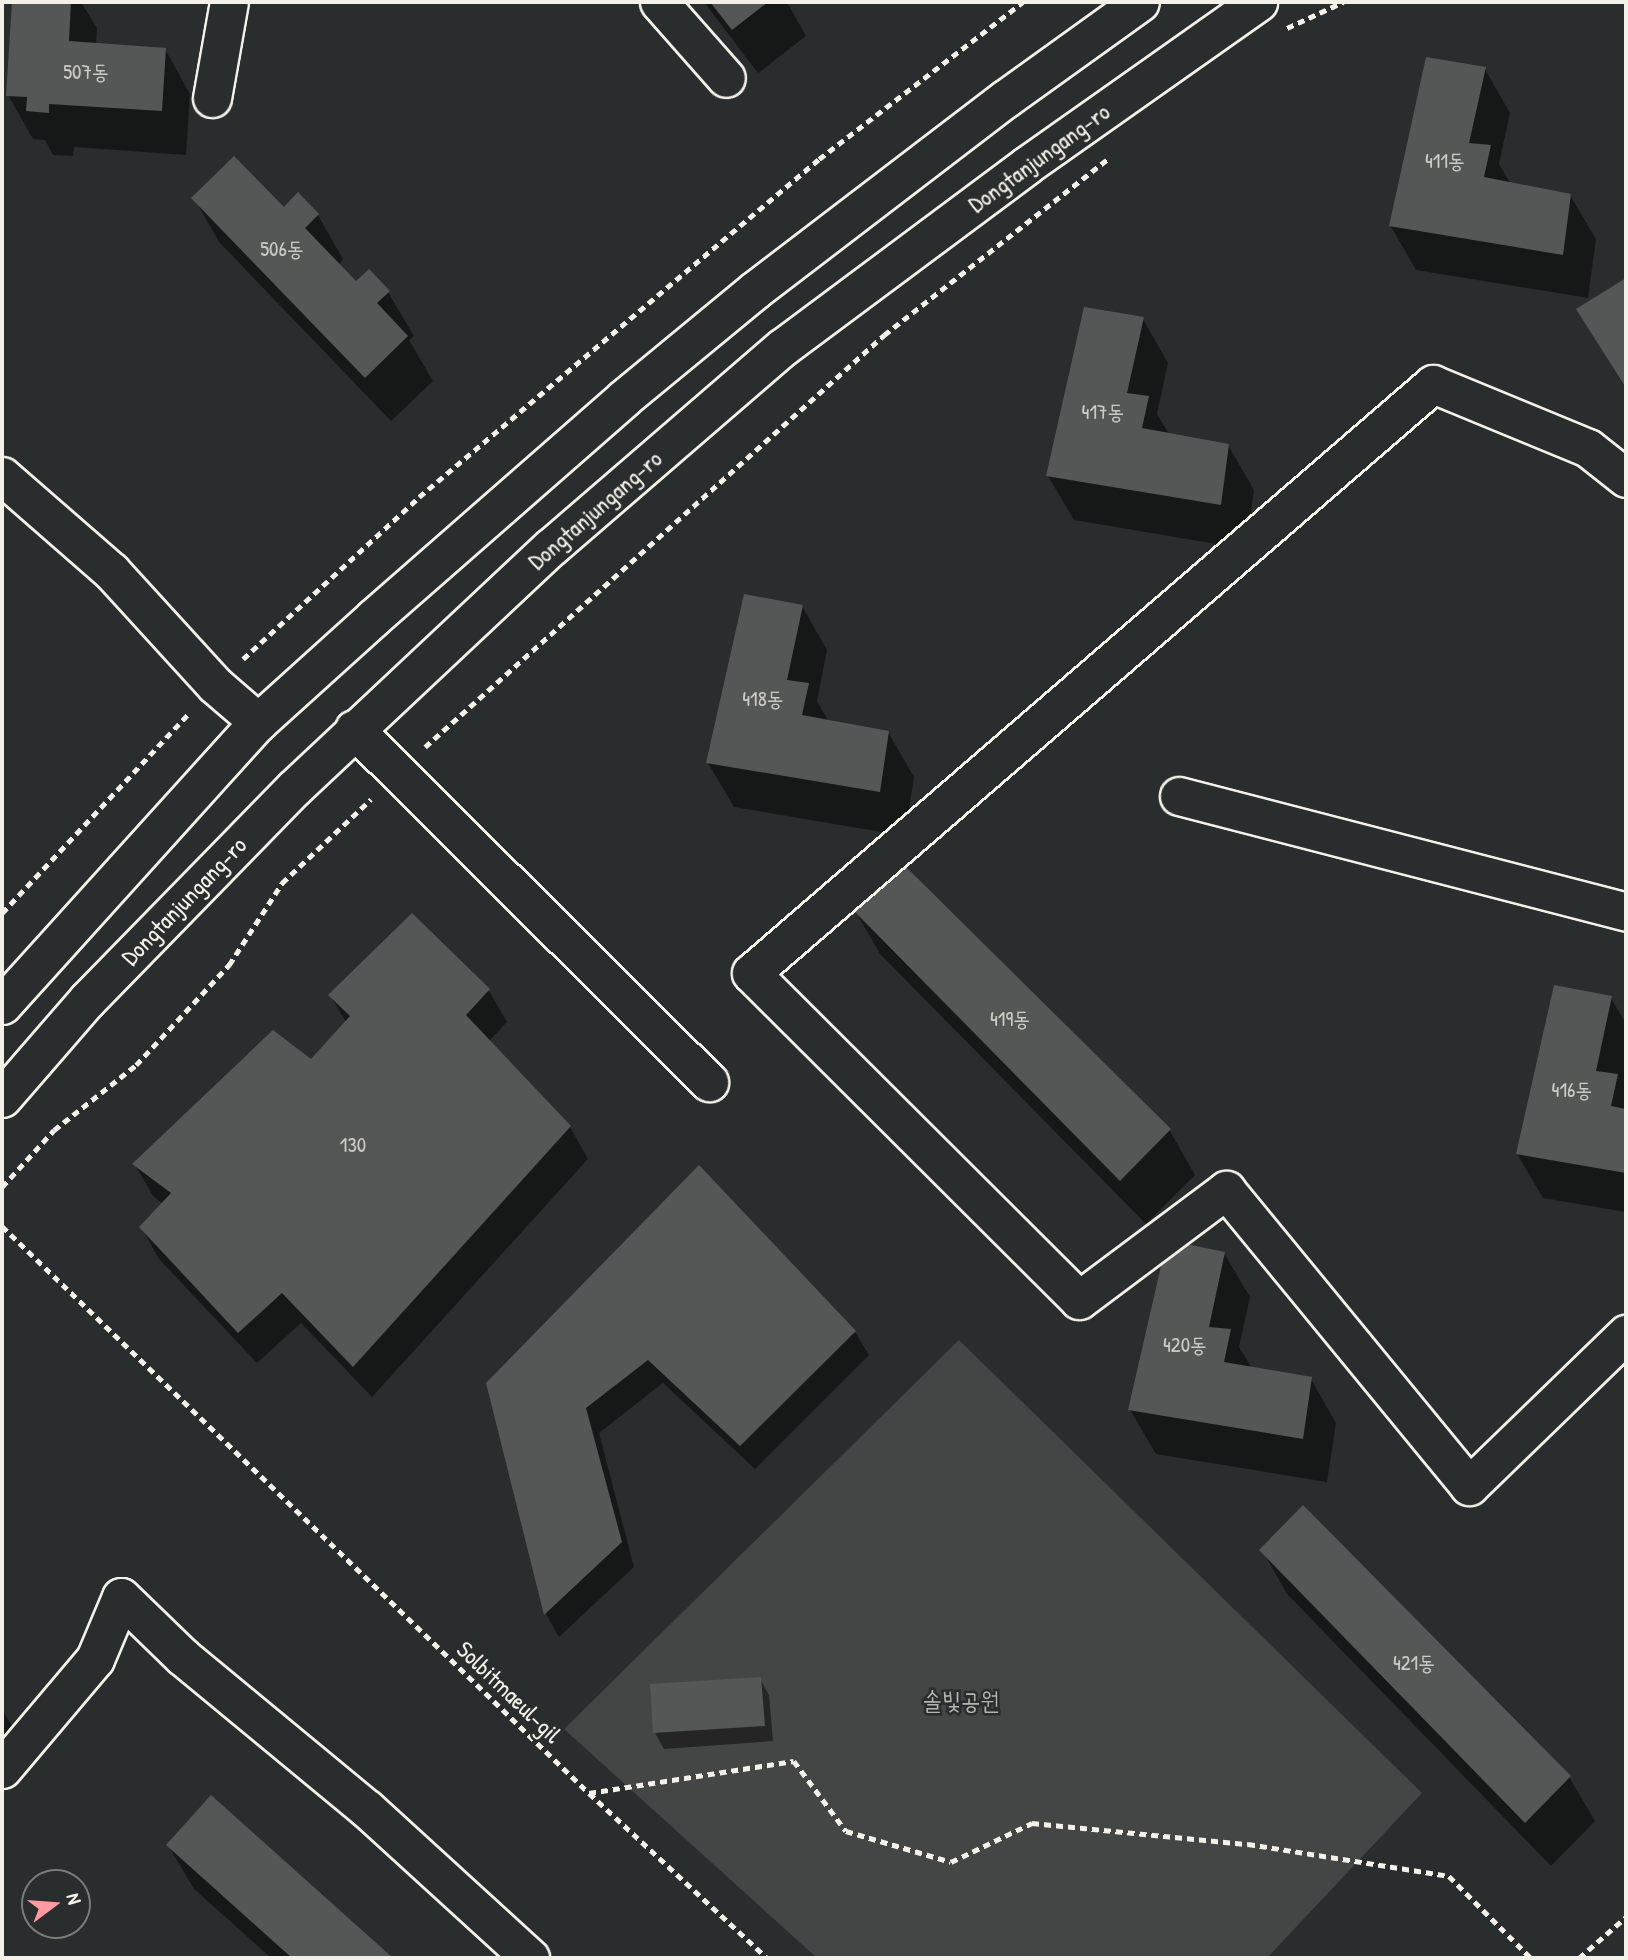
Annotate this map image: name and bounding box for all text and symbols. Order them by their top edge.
house number: 507동 [63,59,109,85]
street label: Dongtanjungang-ro [963,97,1115,219]
house number: 411동 [1425,148,1465,174]
house number: 506동 [260,236,304,262]
house number: 417동 [1082,399,1124,425]
street label: Dongtanjungang-ro [522,444,668,576]
house number: 418동 [742,686,784,712]
street label: Dongtanjungang-ro [115,831,253,971]
house number: 419동 [990,1006,1030,1032]
house number: 416동 [1552,1077,1592,1103]
house number: 130 [340,1132,366,1158]
house number: 420동 [1163,1332,1207,1358]
street label: Solbitmaeul-gil [451,1635,567,1749]
house number: 421동 [1393,1650,1435,1676]
park label: 솔빛공원 [922,1687,1000,1715]
north arrow [21,1869,91,1939]
text: N [60,1890,88,1907]

